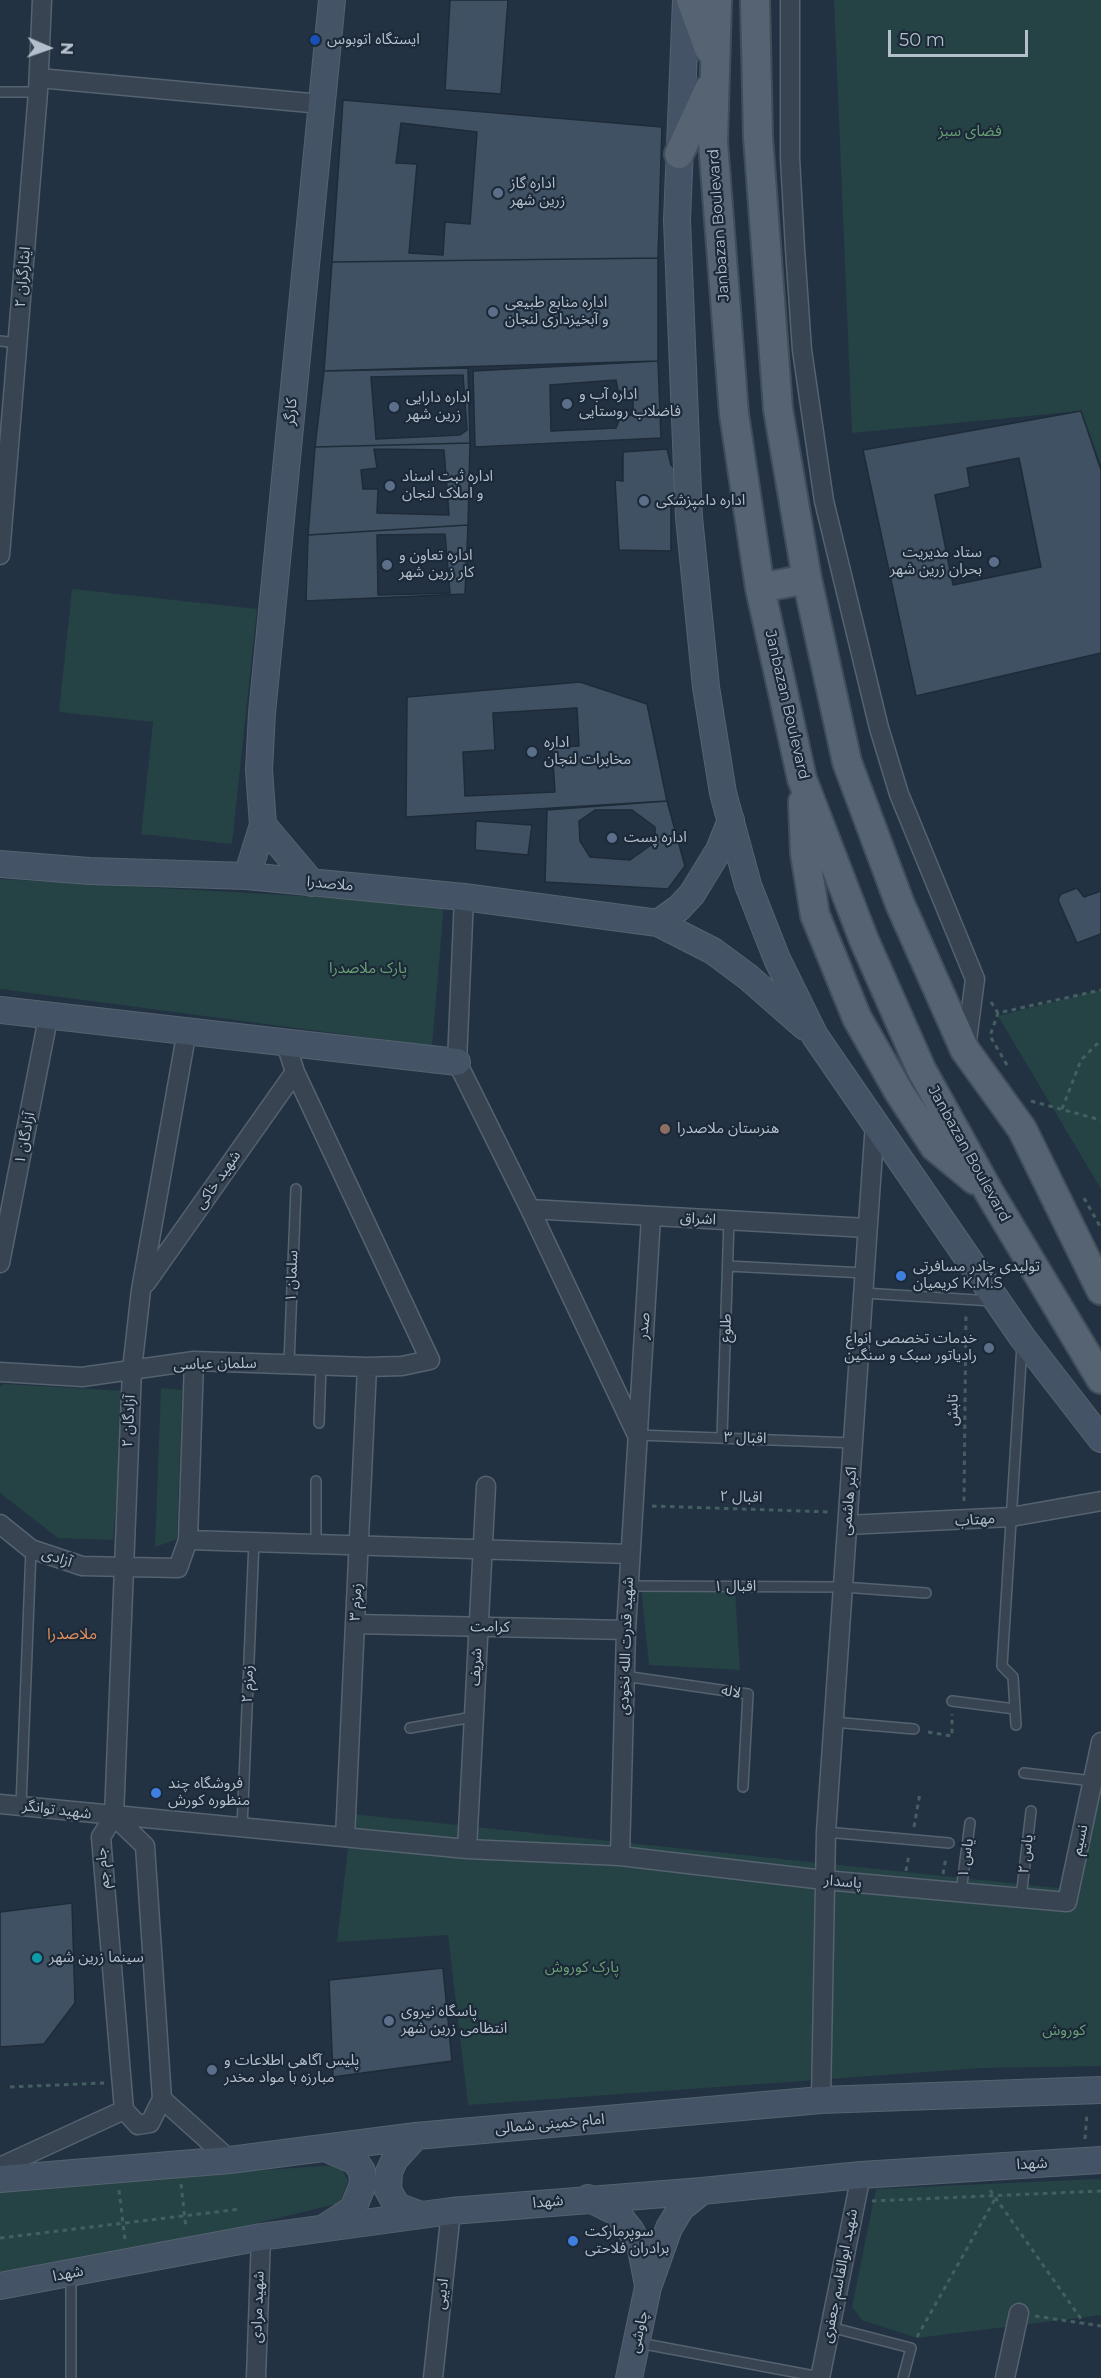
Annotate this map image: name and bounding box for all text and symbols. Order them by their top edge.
north arrow [18,18,78,78]
scale bar [891,18,1030,56]
text: 50 m [899,29,945,51]
place label: ایستگاه اتوبوس [327,31,420,49]
marker: ایستگاه اتوبوس [308,33,322,47]
text: N [57,42,76,55]
park label: فضای سبز [938,123,1002,141]
street label: Janbazan Boulevard [705,148,733,302]
place label: اداره گاز زرین شهر [510,175,565,210]
marker: اداره گاز زرین شهر [491,186,505,200]
street label: ایثارگران ۲ [11,246,35,308]
place label: اداره منابع طبیعی و آبخیزداری لنجان [505,294,609,329]
marker: اداره منابع طبیعی و آبخیزداری لنجان [486,305,500,319]
place label: اداره آب و فاضلاب روستایی [579,386,681,421]
place label: اداره دارایی زرین شهر [406,389,470,424]
street label: کارگر [281,397,301,427]
marker: اداره آب و فاضلاب روستایی [560,397,574,411]
marker: اداره دارایی زرین شهر [387,400,401,414]
place label: اداره ثبت اسناد و املاک لنجان [402,468,493,503]
marker: اداره ثبت اسناد و املاک لنجان [383,479,397,493]
place label: اداره دامپزشکی [656,492,745,510]
marker: اداره دامپزشکی [637,494,651,508]
place label: ستاد مدیریت بحران زرین شهر [890,544,982,579]
place label: اداره تعاون و کار زرین شهر [399,547,474,582]
marker: ستاد مدیریت بحران زرین شهر [987,555,1001,569]
marker: اداره تعاون و کار زرین شهر [380,558,394,572]
street label: Janbazan Boulevard [761,629,813,781]
place label: اداره مخابرات لنجان [544,734,631,769]
marker: اداره مخابرات لنجان [525,745,539,759]
place label: اداره پست [624,829,687,847]
marker: اداره پست [605,831,619,845]
street label: ملاصدرا [306,873,354,895]
park label: پارک ملاصدرا [329,960,407,978]
street label: Janbazan Boulevard [924,1083,1014,1225]
street label: آزادگان ۱ [11,1110,39,1166]
place label: هنرستان ملاصدرا [677,1120,779,1138]
marker: هنرستان ملاصدرا [658,1122,672,1136]
street label: شهید خاکی [191,1147,245,1213]
street label: اشراق [680,1209,716,1229]
street label: سلمان ۱ [282,1250,302,1302]
place label: تولیدی چادر مسافرتی کریمیان K.M.S [913,1258,1040,1293]
marker: تولیدی چادر مسافرتی کریمیان K.M.S [894,1269,908,1283]
street label: صدر [634,1312,654,1340]
street label: طلوع [716,1313,736,1343]
place label: خدمات تخصصی انواع رادیاتور سبک و سنگین [844,1330,977,1365]
marker: خدمات تخصصی انواع رادیاتور سبک و سنگین [982,1341,996,1355]
street label: سلمان عباسی [173,1354,257,1374]
street label: آزادگان ۲ [119,1394,139,1448]
street label: تابش [944,1394,962,1426]
street label: اقبال ۳ [723,1428,767,1448]
street label: اکبر هاشمی [837,1466,861,1536]
street label: اقبال ۲ [719,1487,763,1507]
street label: مهتاب [954,1510,996,1530]
street label: آزادی [40,1544,74,1572]
street label: شهید قدرت الله نخودی [615,1577,637,1715]
street label: اقبال ۱ [714,1578,756,1596]
street label: زمزم ۳ [346,1583,366,1621]
street label: کرامت [470,1618,510,1636]
district label: ملاصدرا [47,1624,97,1644]
street label: شریف [466,1647,486,1687]
street label: زمزم ۲ [238,1665,258,1703]
street label: لاله [720,1681,742,1703]
place label: فروشگاه چند منظوره کورش [168,1775,250,1810]
marker: فروشگاه چند منظوره کورش [149,1786,163,1800]
street label: شهید توانگر [21,1797,93,1823]
street label: نسیم [1068,1823,1092,1857]
street label: یاس ۲ [1015,1833,1037,1875]
street label: یاس ۱ [954,1837,978,1879]
street label: جام جم [92,1846,114,1890]
street label: پاسدار [823,1871,863,1893]
place label: سینما زرین شهر [49,1949,144,1967]
marker: سینما زرین شهر [30,1951,44,1965]
park label: پارک کوروش [545,1959,619,1977]
place label: پاسگاه نیروی انتظامی زرین شهر [401,2003,507,2038]
marker: پاسگاه نیروی انتظامی زرین شهر [382,2014,396,2028]
park label: کوروش [1042,2022,1086,2040]
place label: پلیس آگاهی اطلاعات و مبارزه با مواد مخدر [224,2052,359,2087]
marker: پلیس آگاهی اطلاعات و مبارزه با مواد مخدر [205,2063,219,2077]
street label: امام خمینی شمالی [494,2110,606,2138]
street label: شهدا [1016,2154,1048,2174]
street label: شهدا [532,2192,564,2212]
street label: شهید ابوالقاسم جعفری [818,2207,862,2345]
place label: سوپرمارکت برادران فلاحتی [585,2223,669,2258]
marker: سوپرمارکت برادران فلاحتی [566,2234,580,2248]
street label: شهدا [51,2262,85,2286]
street label: شهید مرادی [248,2270,268,2344]
street label: ادیبی [431,2277,453,2311]
street label: چاوشی [626,2309,652,2355]

